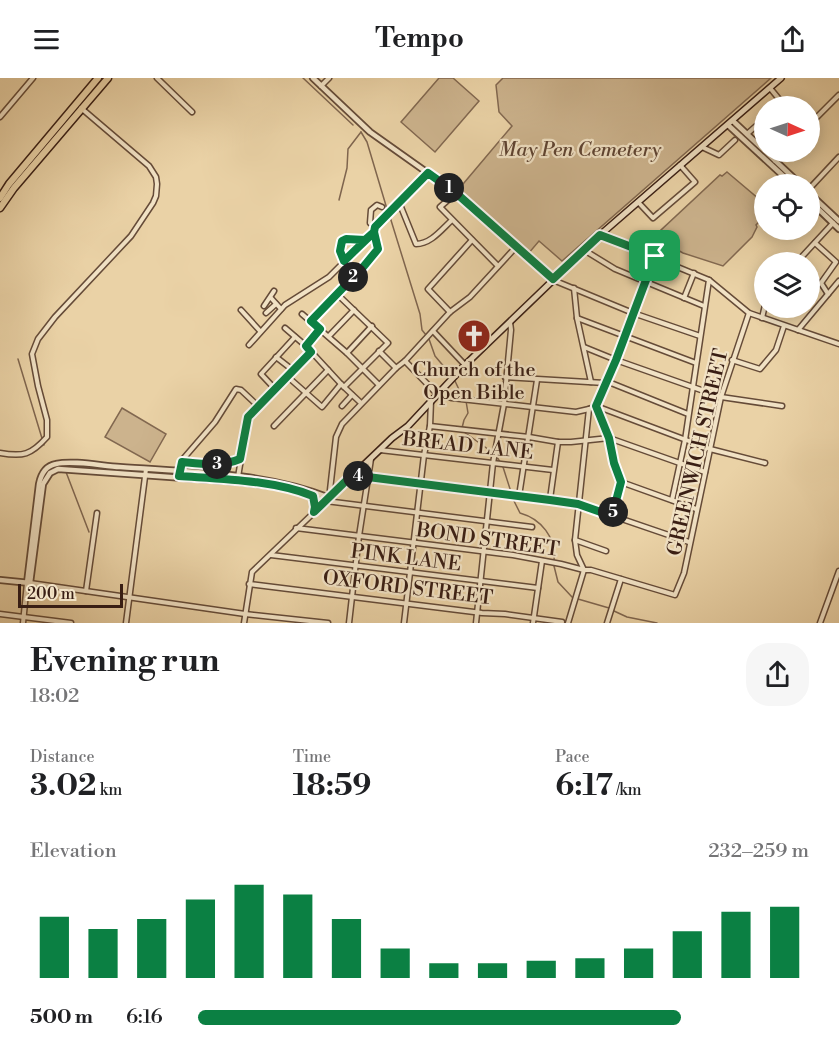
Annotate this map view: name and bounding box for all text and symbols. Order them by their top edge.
text: Tempo [375,22,464,56]
icon: menu [30,23,63,56]
icon: share [776,23,809,56]
north arrow [754,96,820,162]
map controls [754,96,820,318]
park label: May Pen Cemetery [499,138,662,163]
pin: 1 [434,173,464,203]
button: locate [754,174,820,240]
text: 1 [445,178,453,198]
pin [629,230,680,281]
icon: arrive [638,239,671,272]
button: layers [754,252,820,318]
pin: 2 [338,262,368,292]
text: 2 [348,267,358,287]
church icon: Church of the Open Bible [456,318,492,354]
street label: GREENWICH STREET [662,346,734,558]
place label: Church of the Open Bible [412,358,536,406]
street label: BREAD LANE [400,427,535,466]
pin: 3 [202,449,232,479]
text: 3 [212,454,222,474]
pin: 4 [343,461,373,491]
text: 4 [353,466,363,486]
pin: 5 [598,497,628,527]
text: 5 [608,502,618,522]
street label: BOND STREET [414,518,561,563]
street label: PINK LANE [349,539,463,578]
street label: OXFORD STREET [321,566,494,611]
scale bar [18,581,123,608]
text: 200 m [27,584,75,604]
text: Evening run [30,641,219,682]
button: share [746,643,809,706]
text: 18:02 [30,684,79,709]
text: Distance [30,747,95,767]
text: Time [293,747,331,767]
text: Pace [555,747,590,767]
text: 3.02 [30,767,96,805]
text: 18:59 [293,767,371,805]
text: 6:17 [555,767,613,805]
text: km [96,780,122,800]
text: /km [613,780,642,800]
text: Elevation [30,839,117,864]
text: 232–259 m [708,839,809,864]
text: 500 m [30,1005,93,1030]
text: 6:16 [126,1005,163,1030]

